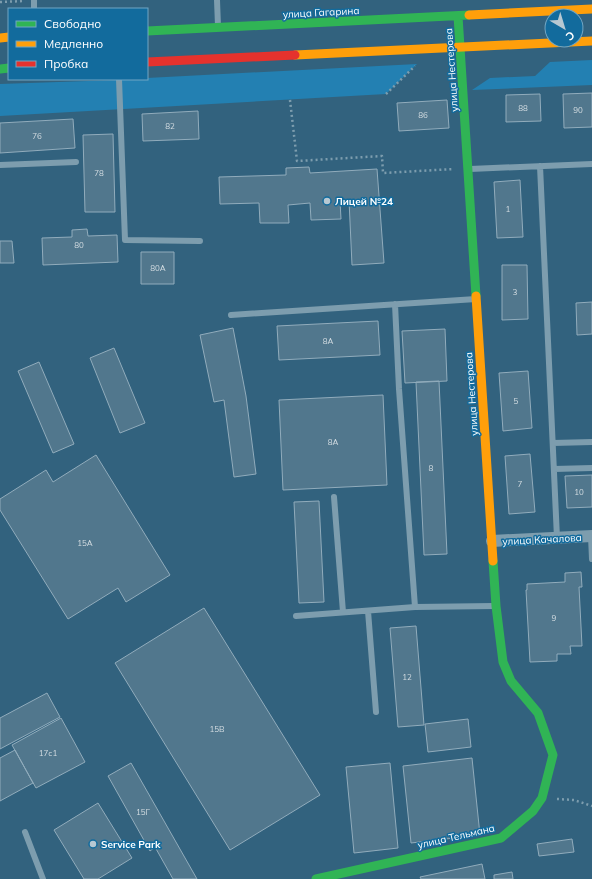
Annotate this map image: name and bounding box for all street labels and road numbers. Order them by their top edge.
street label: улица Гагарина [282,4,360,21]
street label: улица Нестерова [442,28,461,112]
street label: улица Нестерова [462,352,481,436]
street label: улица Качалова [502,531,582,548]
street label: улица Тельмана [416,821,496,852]

